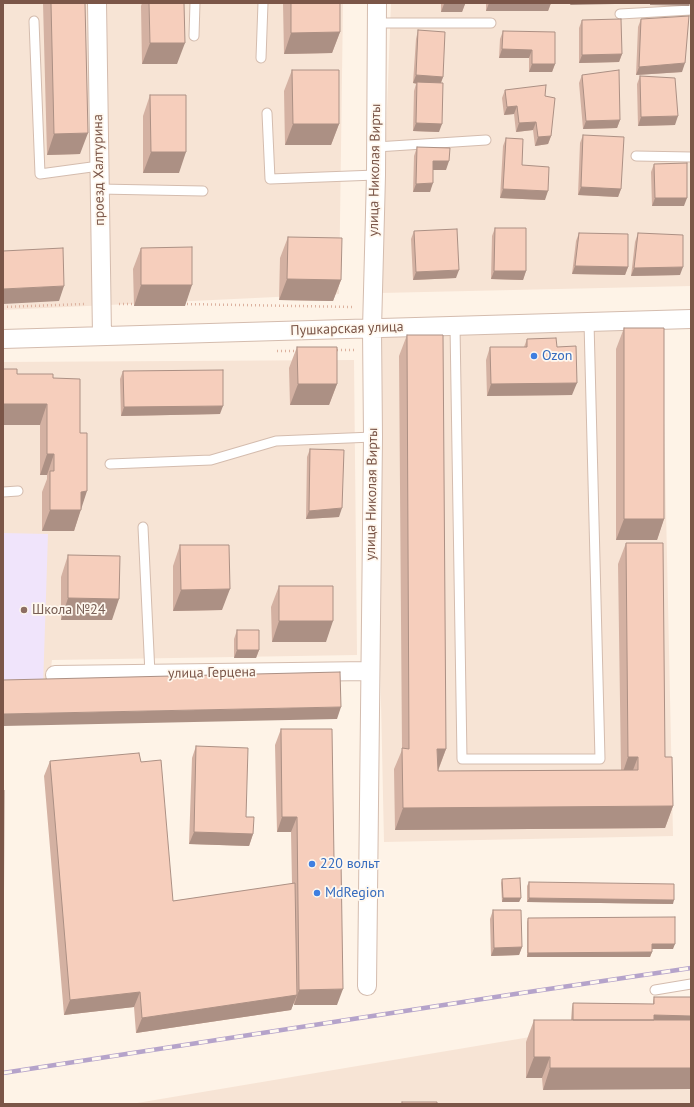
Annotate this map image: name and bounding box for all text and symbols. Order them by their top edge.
street label: улица Николая Вирты [365,103,385,237]
street label: проезд Халтурина [90,114,108,226]
street label: Пушкарская улица [290,319,404,339]
place label: Ozon [542,348,572,364]
marker: Ozon [529,351,539,361]
street label: улица Николая Вирты [362,427,382,561]
place label: Школа №24 [32,602,106,618]
marker: Школа №24 [19,605,29,615]
street label: улица Герцена [168,664,256,682]
place label: 220 вольт [320,856,380,872]
marker: 220 вольт [307,859,317,869]
place label: MdRegion [325,885,385,901]
marker: MdRegion [312,888,322,898]

